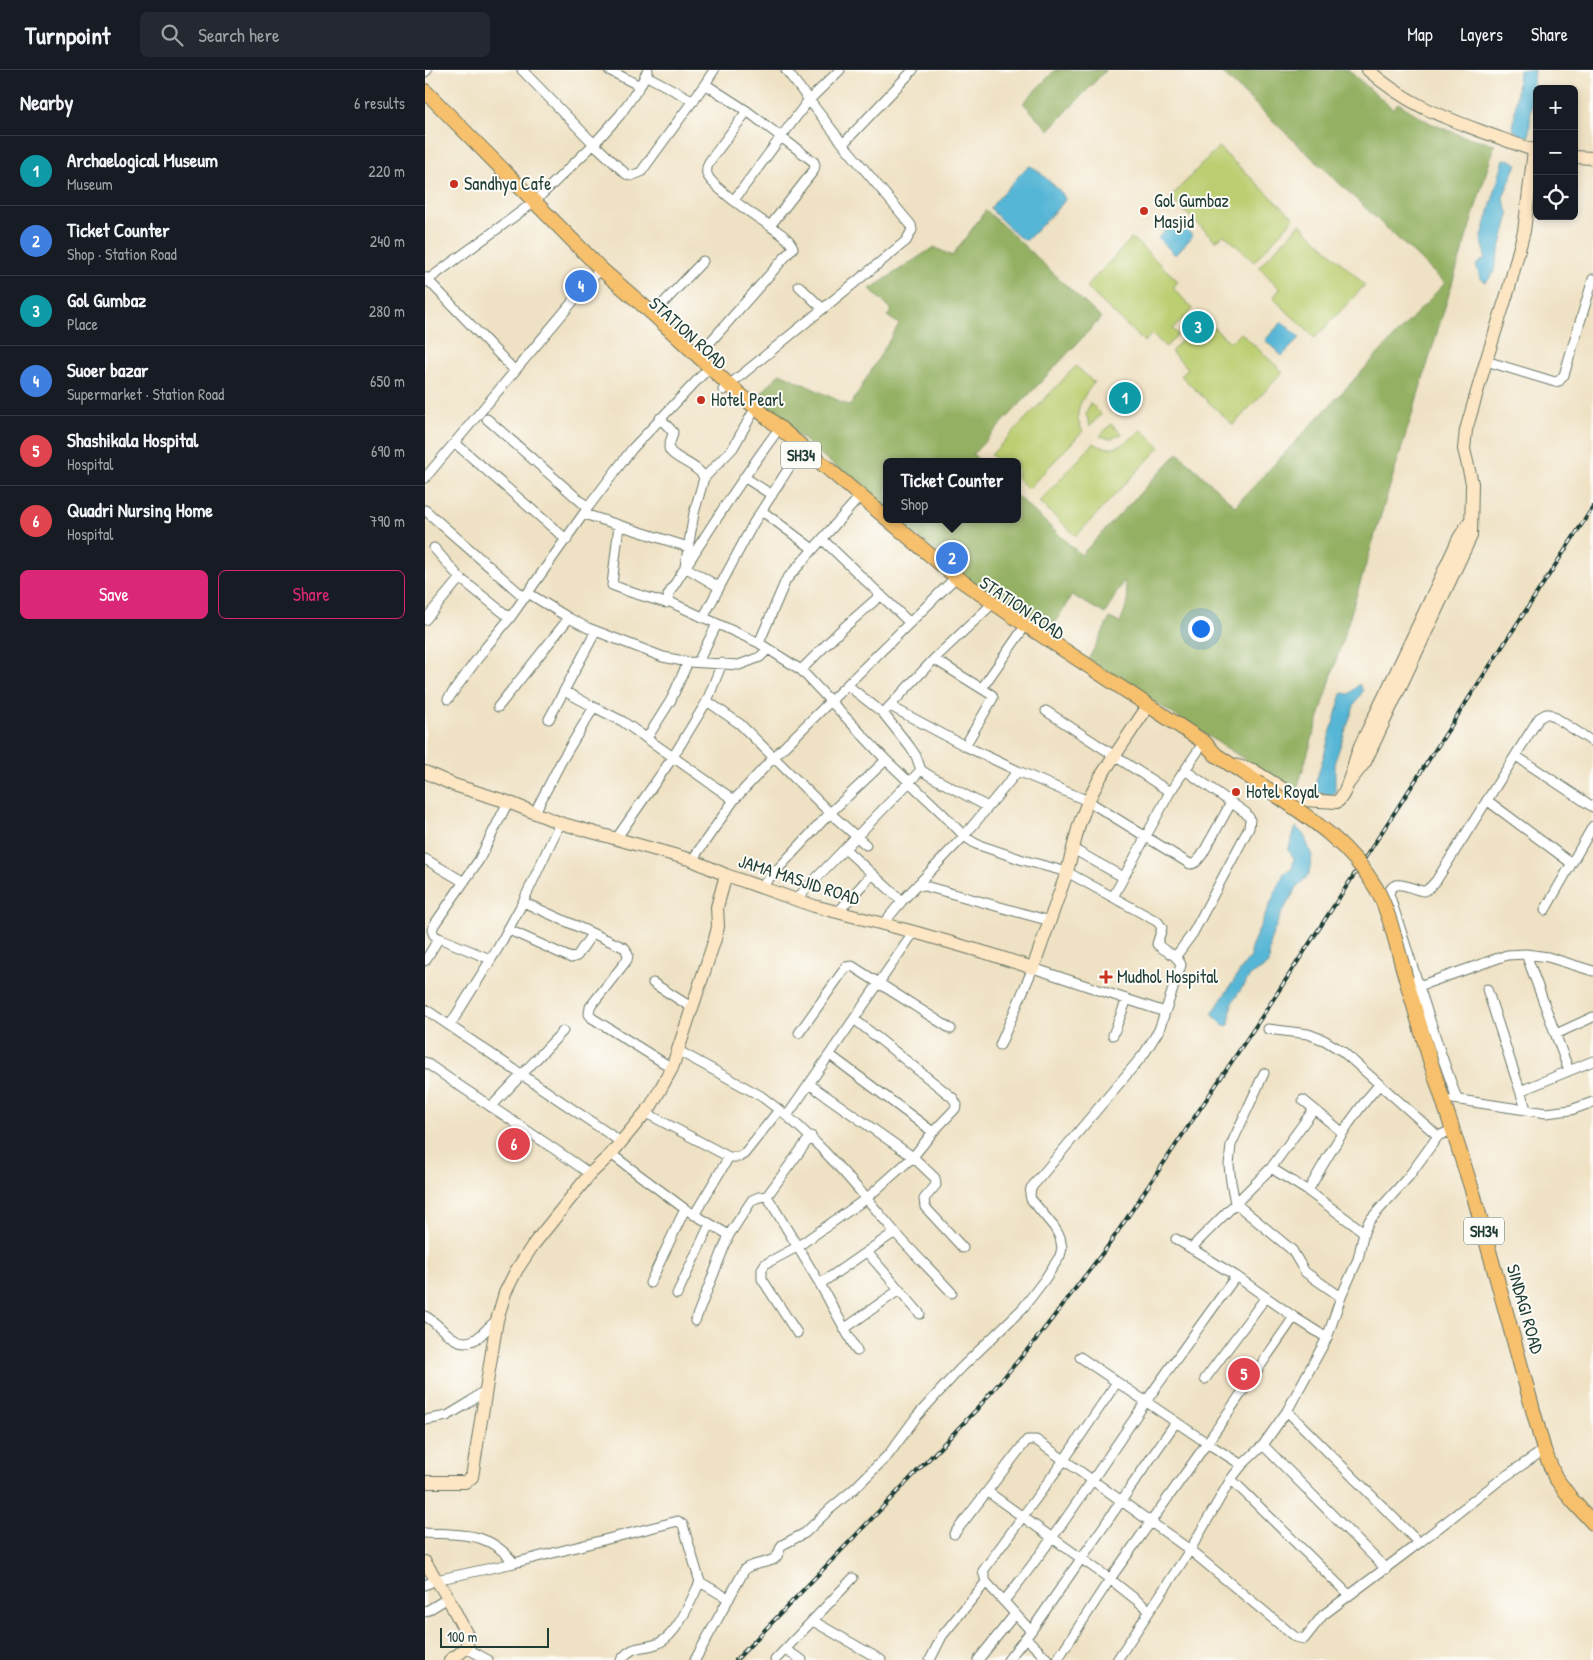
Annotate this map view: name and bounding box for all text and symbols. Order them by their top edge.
search box [140,12,490,57]
text: Turnpoint [25,19,110,51]
icon: search [158,21,186,49]
text: Search here [198,22,280,48]
text: Map [1407,22,1433,47]
text: Layers [1461,22,1503,47]
text: Share [1531,22,1568,47]
map controls [1533,85,1578,220]
button: + [1533,85,1578,130]
text: Nearby [20,88,73,117]
text: 6 results [354,92,405,114]
button: − [1533,130,1578,175]
text: Archaelogical Museum [67,147,218,173]
text: 1 [33,160,39,182]
text: 220 m [368,160,405,182]
place label: Sandhya Cafe [464,171,551,196]
text: Museum [67,173,113,195]
button: locate [1533,175,1578,220]
marker: Sandhya Cafe [448,178,460,190]
place label: Gol Gumbaz Masjid [1154,188,1229,234]
marker: Gol Gumbaz Masjid [1138,205,1150,217]
text: Ticket Counter [67,217,170,243]
text: 2 [32,230,40,252]
text: 240 m [370,230,405,252]
text: Shop · Station Road [67,243,177,265]
pin: 4 [565,267,597,305]
text: Gol Gumbaz [67,287,146,313]
street label: STATION ROAD [644,291,733,375]
text: 3 [32,300,40,322]
text: 280 m [369,300,405,322]
pin: 3 [1182,308,1214,346]
text: Place [67,313,98,335]
text: Suoer bazar [67,357,148,383]
text: 4 [33,370,39,392]
text: 650 m [370,370,405,392]
pin: 1 [1109,379,1141,417]
text: Supermarket · Station Road [67,383,224,405]
place label: Hotel Pearl [711,387,784,412]
marker: Hotel Pearl [695,394,707,406]
text: Shashikala Hospital [67,427,198,453]
text: 5 [33,440,39,462]
text: 690 m [371,440,405,462]
road number: SH34 [781,442,821,468]
text: Hospital [67,453,114,475]
popup [883,458,1021,523]
text: Ticket Counter [901,467,1003,493]
text: Shop [901,493,928,515]
text: Quadri Nursing Home [67,497,213,523]
text: 6 [33,510,39,532]
text: 790 m [369,510,405,532]
text: Hospital [67,523,114,545]
pin: 2 [936,539,968,577]
button: Save [20,570,208,619]
button: Share [218,570,405,619]
street label: STATION ROAD [975,570,1070,645]
your location [1188,616,1214,642]
place label: Hotel Royal [1246,779,1319,804]
marker: Hotel Royal [1230,786,1242,798]
street label: JAMA MASJID ROAD [735,848,863,911]
place label: Mudhol Hospital [1117,964,1218,989]
marker: Mudhol Hospital [1099,970,1113,984]
pin: 6 [498,1125,530,1163]
road number: SH34 [1464,1218,1504,1244]
street label: SINDAGI ROAD [1501,1261,1550,1357]
pin: 5 [1228,1355,1260,1393]
scale bar [440,1625,549,1648]
text: 100 m [447,1627,477,1646]

